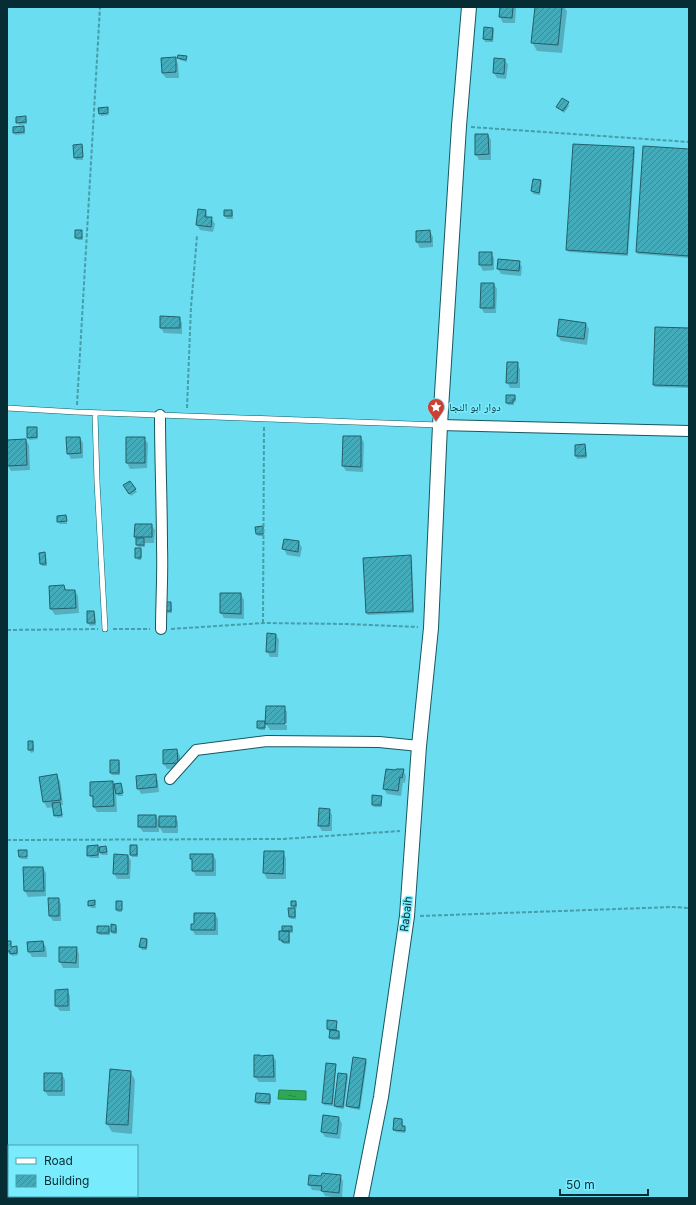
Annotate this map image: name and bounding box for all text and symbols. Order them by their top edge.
place icon: دوار ابو النجا [426,397,446,422]
place label: دوار ابو النجا [449,400,501,414]
street label: Rabaih [397,896,415,932]
legend [8,1145,138,1197]
text: Road [44,1153,73,1168]
scale bar [560,1171,648,1197]
text: Building [44,1173,89,1188]
text: 50 m [566,1177,595,1192]

